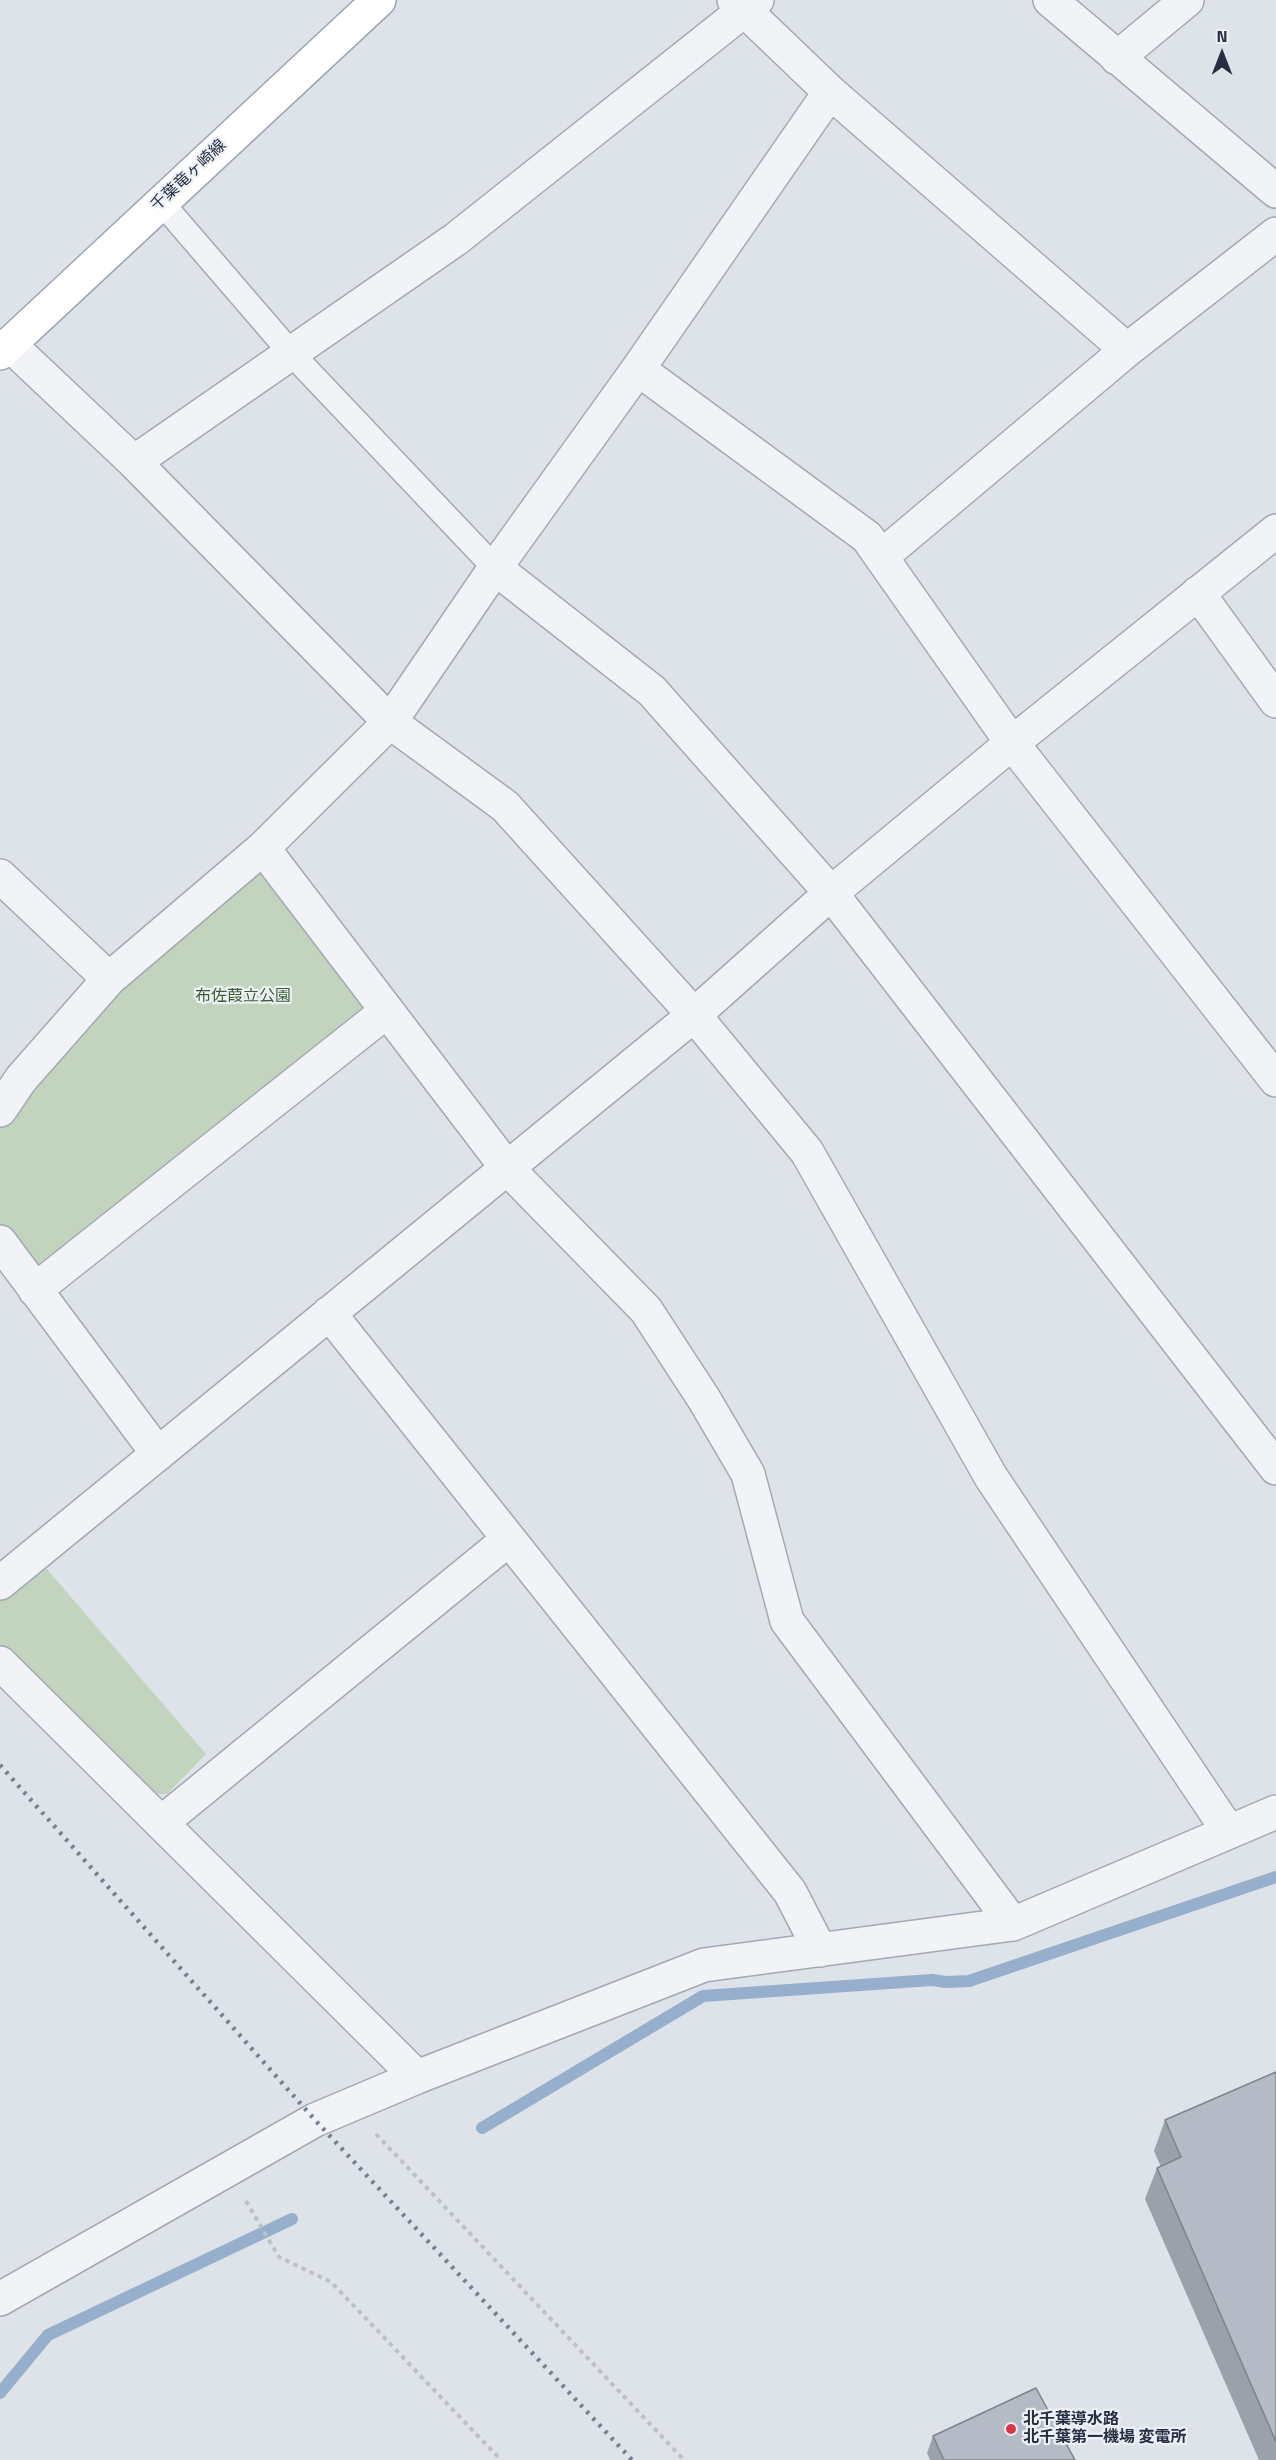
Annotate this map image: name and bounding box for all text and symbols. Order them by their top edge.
north arrow [1192,24,1252,84]
text: N [1216,24,1228,48]
street label: 千葉竜ヶ崎線 [147,136,231,216]
park label: 布佐葭立公園 [195,987,291,1007]
place label: 北千葉導水路 北千葉第一機場 変電所 [1023,2410,1187,2448]
marker: 北千葉導水路 北千葉第一機場 変電所 [1004,2422,1018,2436]

